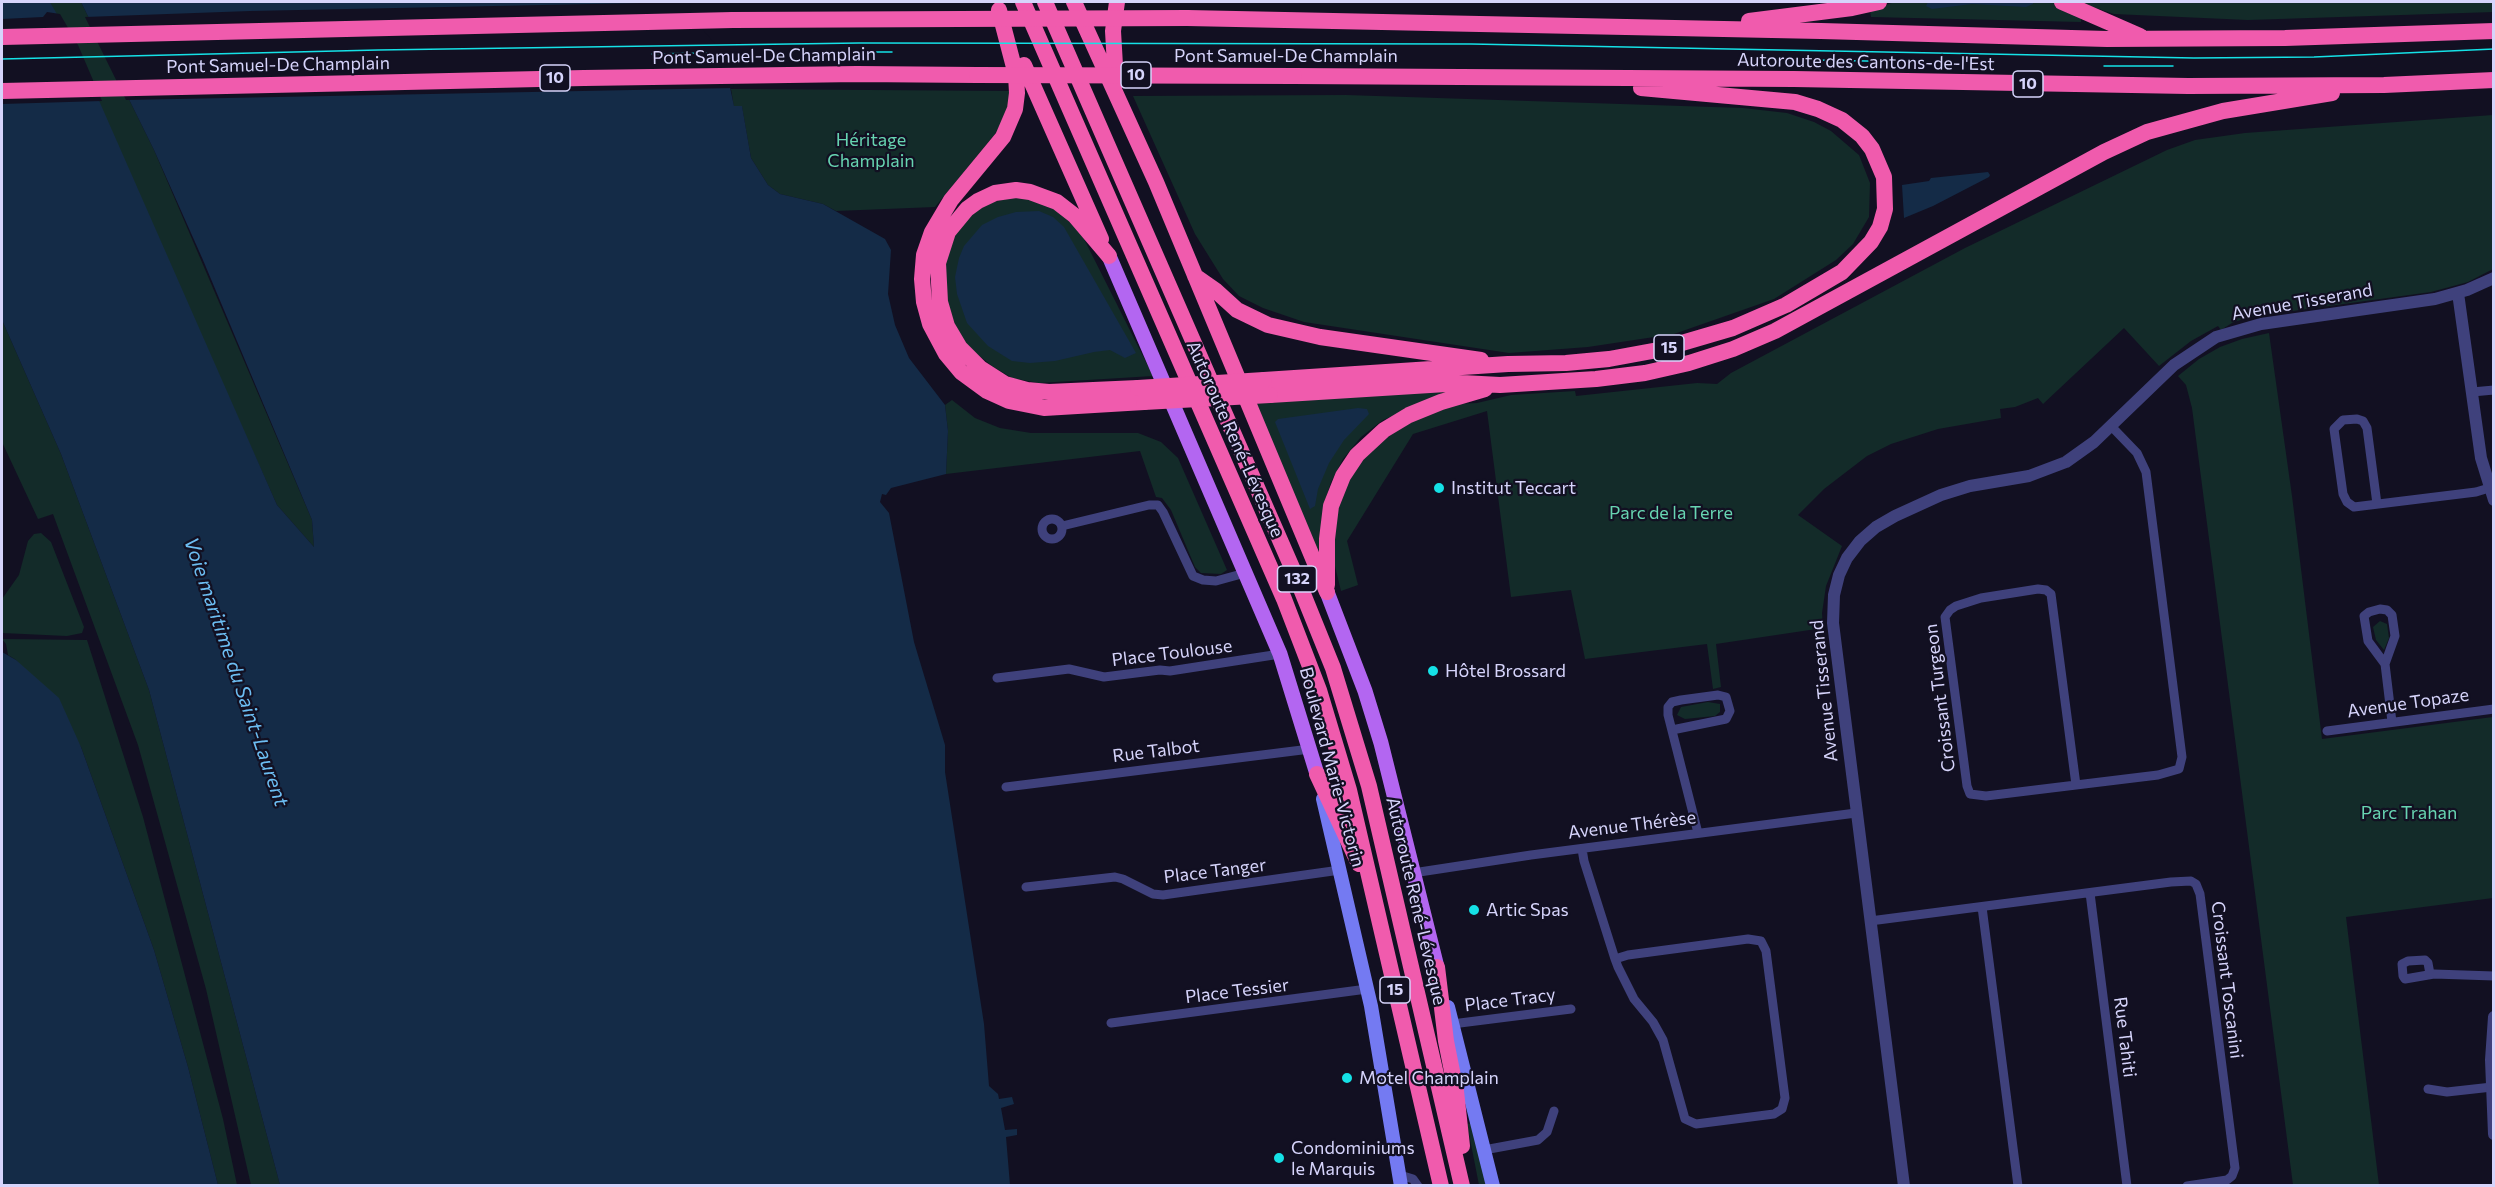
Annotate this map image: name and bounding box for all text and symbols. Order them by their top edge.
street label: Pont Samuel-De Champlain [652,43,876,69]
street label: Pont Samuel-De Champlain [1174,45,1398,67]
street label: Autoroute des Cantons-de-l'Est [1737,49,1995,75]
street label: Pont Samuel-De Champlain [166,52,390,78]
road number: 10 [1121,62,1151,88]
road number: 10 [540,65,570,91]
road number: 10 [2013,71,2043,97]
park label: Héritage Champlain [827,129,915,172]
street label: Avenue Tisserand [2230,279,2374,325]
road number: 15 [1654,335,1684,361]
street label: Autoroute René-Lévesque [1182,337,1288,541]
place label: Institut Teccart [1451,477,1576,499]
marker: Institut Teccart [1432,481,1446,495]
park label: Parc de la Terre [1609,502,1733,524]
water label: Voie maritime du Saint-Laurent [179,534,293,810]
road number: 132 [1278,566,1316,592]
street label: Avenue Tisserand [1806,619,1842,763]
street label: Croissant Turgeon [1920,623,1960,773]
street label: Place Toulouse [1111,635,1233,671]
place label: Hôtel Brossard [1445,660,1566,682]
marker: Hôtel Brossard [1426,664,1440,678]
street label: Boulevard Marie-Victorin [1295,665,1369,869]
street label: Avenue Topaze [2346,684,2470,722]
street label: Rue Talbot [1111,735,1201,767]
street label: Autoroute René-Lévesque [1382,795,1450,1007]
park label: Parc Trahan [2361,802,2457,824]
street label: Avenue Thérèse [1567,806,1697,844]
street label: Place Tanger [1163,854,1267,888]
place label: Artic Spas [1486,899,1569,921]
street label: Croissant Toscanini [2207,900,2247,1060]
marker: Artic Spas [1467,903,1481,917]
street label: Place Tessier [1184,974,1290,1008]
road number: 15 [1380,977,1410,1003]
street label: Place Tracy [1463,984,1557,1016]
street label: Rue Tahiti [2109,995,2141,1079]
place label: Motel Champlain [1359,1067,1499,1089]
marker: Motel Champlain [1340,1071,1354,1085]
place label: Condominiums le Marquis [1291,1137,1415,1180]
marker: Condominiums le Marquis [1272,1151,1286,1165]

